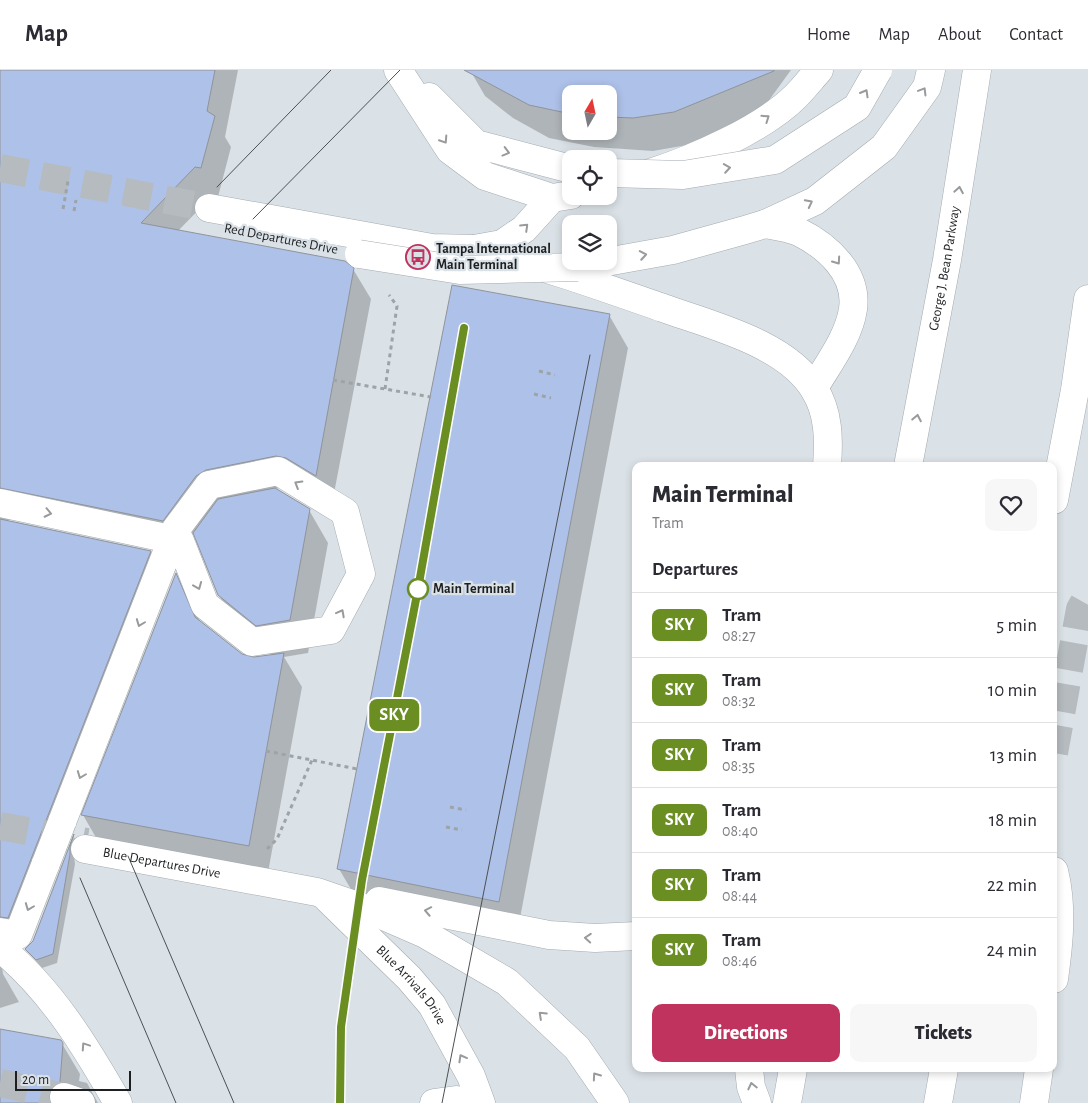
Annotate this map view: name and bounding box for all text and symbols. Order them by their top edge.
text: Map [25,22,68,46]
text: Home [807,26,850,44]
text: Map [878,26,910,44]
text: About [938,26,981,44]
text: Contact [1009,26,1063,44]
north arrow [562,85,618,140]
map controls [562,85,617,270]
one-way arrow [917,87,927,96]
one-way arrow [859,90,869,99]
one-way arrow [760,115,770,124]
one-way arrow [437,135,447,144]
one-way arrow [501,146,510,156]
button: locate [562,150,617,205]
one-way arrow [723,164,731,174]
one-way arrow [954,185,964,194]
one-way arrow [804,199,813,209]
street label: George J. Bean Parkway [927,205,962,332]
button: layers [562,215,617,270]
street label: Red Departures Drive [223,221,339,257]
one-way arrow [519,224,528,233]
place label: Tampa International Main Terminal [436,242,551,272]
bus stop icon: Tampa International Main Terminal [405,244,431,270]
one-way arrow [638,251,647,261]
one-way arrow [831,256,840,265]
one-way arrow [912,414,922,423]
button: heart [985,479,1037,531]
one-way arrow [295,480,304,490]
text: Main Terminal [652,483,793,507]
one-way arrow [43,508,52,518]
text: Tram [652,515,684,531]
text: Departures [652,560,738,579]
marker: Main Terminal [407,578,429,600]
one-way arrow [191,581,202,590]
place label: Main Terminal [433,582,514,596]
text: Tram [722,606,761,625]
one-way arrow [334,609,344,618]
text: SKY [665,616,694,634]
text: 5 min [996,616,1037,635]
one-way arrow [136,618,146,627]
text: 08:27 [722,628,756,644]
text: Tram [722,671,761,690]
text: SKY [665,681,694,699]
text: 10 min [988,681,1037,700]
text: 08:32 [722,693,756,709]
line badge: SKY [365,699,423,731]
text: SKY [379,706,409,724]
text: Tram [722,736,761,755]
text: SKY [665,746,694,764]
text: 13 min [990,746,1037,765]
text: 08:35 [722,758,755,774]
one-way arrow [77,770,87,778]
text: Tram [722,801,761,820]
text: SKY [665,811,694,829]
text: 18 min [989,811,1037,830]
text: 08:40 [722,823,758,839]
street label: Blue Departures Drive [102,845,222,881]
text: Tram [722,866,761,885]
text: SKY [665,876,694,894]
text: 22 min [987,876,1037,895]
text: 08:44 [722,888,757,904]
one-way arrow [25,903,35,911]
one-way arrow [423,906,432,917]
text: Tram [722,931,761,950]
one-way arrow [583,932,591,943]
text: SKY [665,941,694,959]
text: 24 min [986,941,1037,960]
street label: Blue Arrivals Drive [373,943,448,1027]
text: 08:46 [722,953,757,969]
button: Directions [652,1004,840,1062]
button: Tickets [850,1004,1037,1062]
one-way arrow [539,1012,548,1021]
one-way arrow [82,1042,91,1052]
one-way arrow [458,1055,468,1064]
scale bar [15,1068,131,1091]
one-way arrow [593,1072,602,1081]
text: 20 m [22,1073,49,1087]
one-way arrow [747,1082,758,1091]

